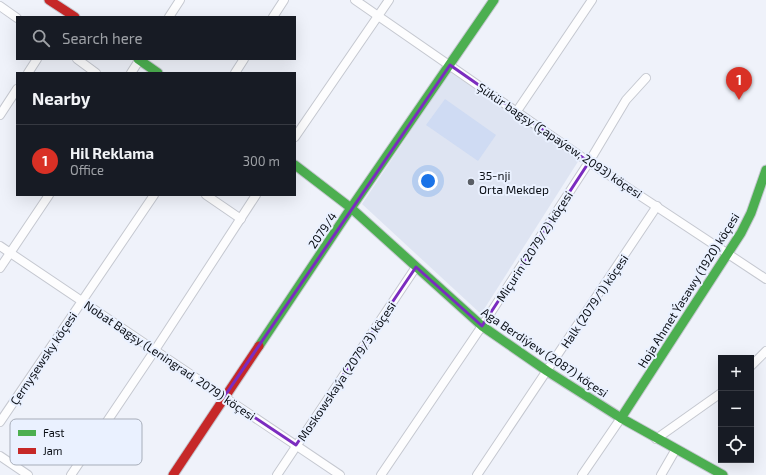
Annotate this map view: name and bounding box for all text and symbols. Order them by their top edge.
search box [16,16,296,60]
icon: search [30,27,52,49]
text: Search here [62,29,143,47]
pin: 1 [726,67,752,100]
street label: Şükür bagşy (Çapaýew, 2093) köçesi [474,80,645,202]
text: Nearby [32,88,90,108]
text: Hil Reklama [70,144,154,162]
text: 1 [42,153,48,169]
text: 300 m [243,153,280,169]
text: Office [70,162,104,178]
place label: 35-nji Orta Mekdep [479,168,549,196]
your location [418,171,438,191]
marker: 35-nji Orta Mekdep [466,177,476,187]
street label: Miçurin (2079/2) köçesi [493,188,576,304]
street label: 2079/4 [305,209,339,251]
street label: Hoja Ahmet Ýasawy (1920) köçesi [634,210,742,371]
street label: Halk (2079/1) köçesi [557,252,631,351]
street label: Nobat Bagşy (Leningrad, 2079) köçesi [81,297,258,424]
street label: Moskowskaýa (2079/3) köçesi [294,299,399,444]
street label: Aga Berdiýew (2087) köçesi [479,304,611,400]
street label: Çernyşewsky köçesi [7,309,80,408]
map controls [718,355,754,463]
button: + [718,355,754,391]
button: − [718,391,754,427]
legend [10,419,142,465]
text: Fast [43,426,65,439]
button: locate [718,427,754,463]
text: Jam [43,444,62,457]

